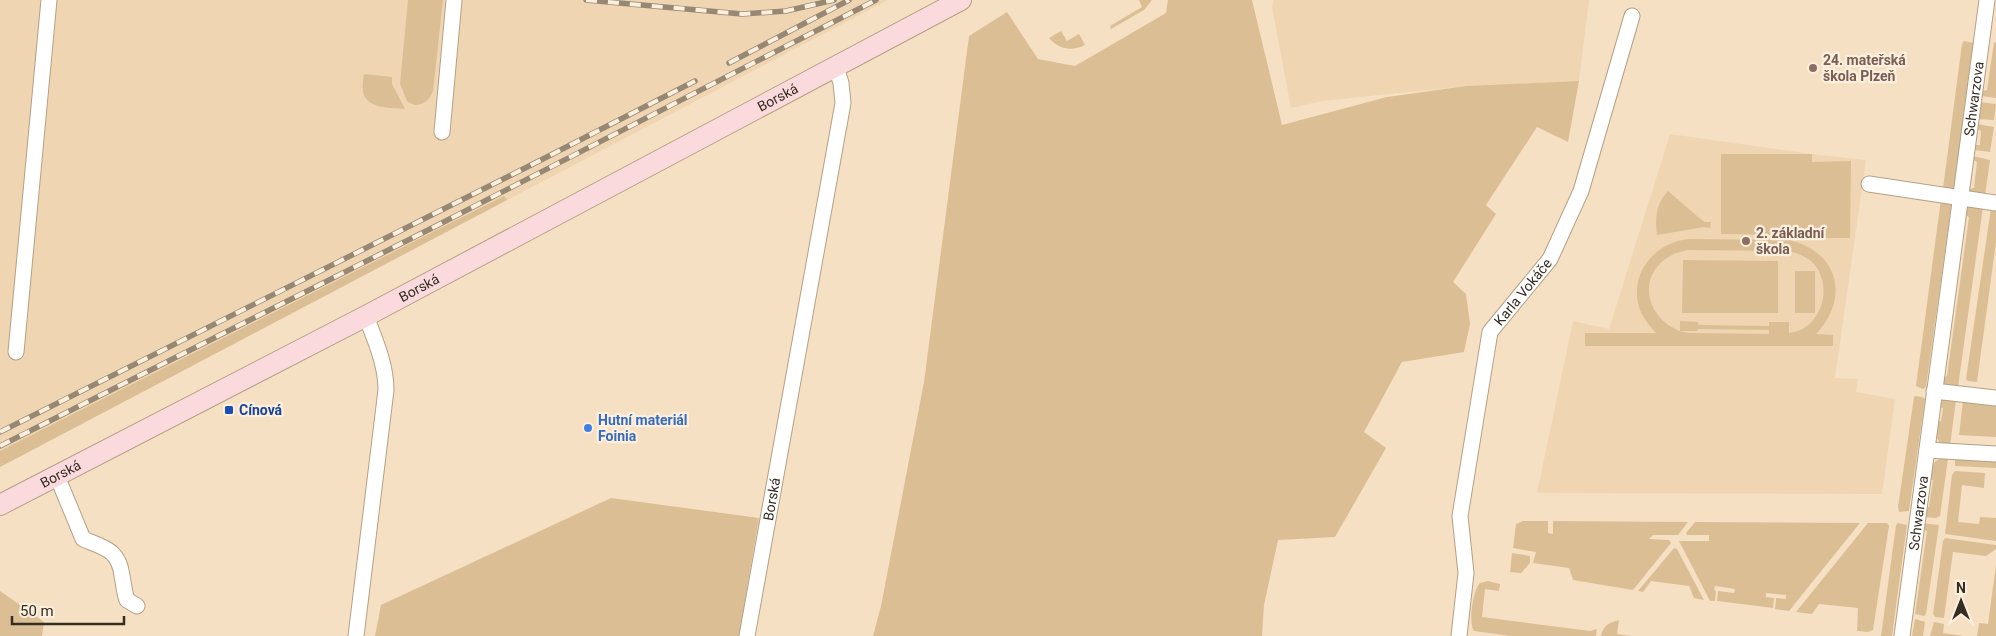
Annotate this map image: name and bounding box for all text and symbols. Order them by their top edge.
place label: 24. mateřská škola Plzeň [1823,52,1906,84]
street label: Schwarzova [1961,60,1987,137]
marker: 24. mateřská škola Plzeň [1807,62,1819,74]
street label: Borská [755,80,801,115]
place label: 2. základní škola [1756,225,1826,257]
marker: 2. základní škola [1740,235,1752,247]
street label: Karla Vokáče [1491,255,1555,329]
street label: Borská [396,271,442,305]
place label: Cínová [239,402,283,418]
marker: Cínová [223,404,235,416]
place label: Hutní materiál Foinia [598,412,688,444]
marker: Hutní materiál Foinia [582,422,594,434]
street label: Borská [37,457,83,491]
street label: Schwarzova [1906,475,1931,551]
street label: Borská [760,476,783,522]
north arrow [1936,576,1986,626]
text: N [1956,580,1966,596]
scale bar [12,594,125,626]
text: 50 m [20,602,54,620]

